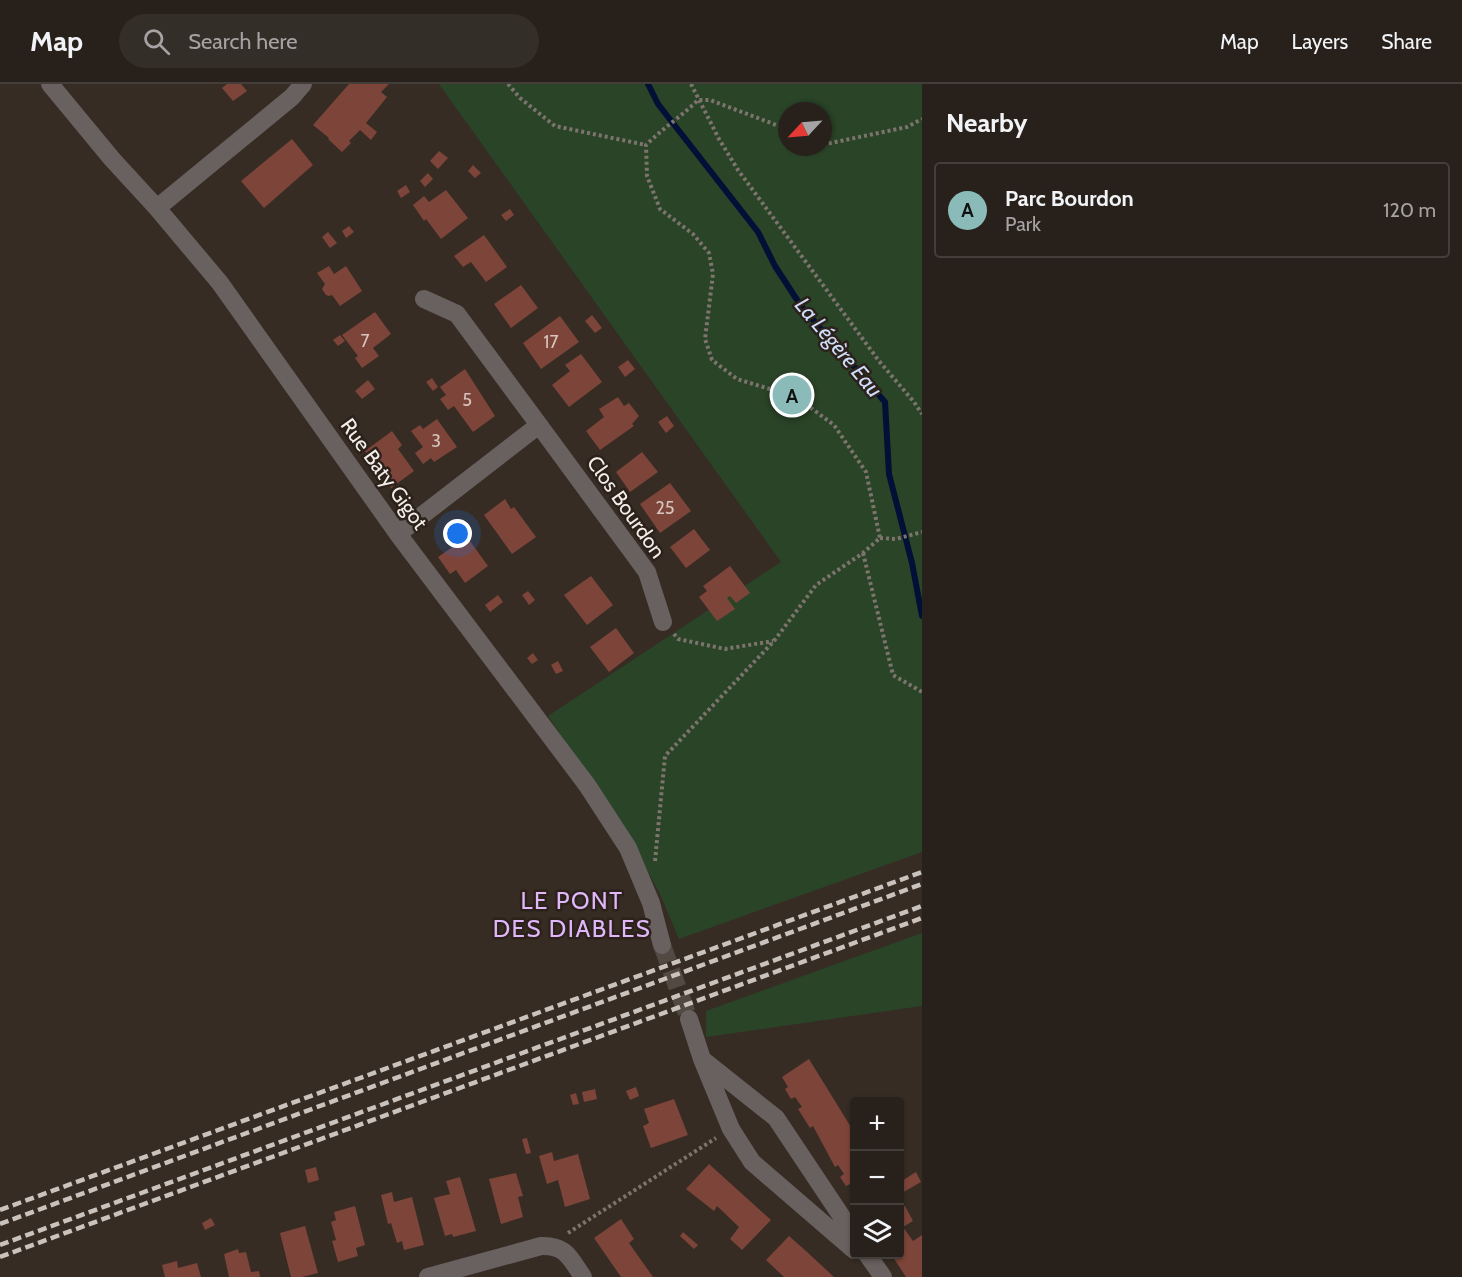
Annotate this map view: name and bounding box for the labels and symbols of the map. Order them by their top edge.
north arrow [778,102,832,156]
water label: La Légère Eau [789,292,888,403]
house number: 7 [360,330,370,352]
house number: 17 [544,331,558,353]
pin: A [772,372,812,418]
house number: 5 [462,389,472,411]
street label: Rue Baty Gigot [336,413,433,534]
house number: 3 [431,430,441,452]
street label: Clos Bourdon [582,451,671,563]
house number: 25 [655,497,675,519]
your location [443,519,472,548]
district label: LE PONT DES DIABLES [493,886,651,943]

